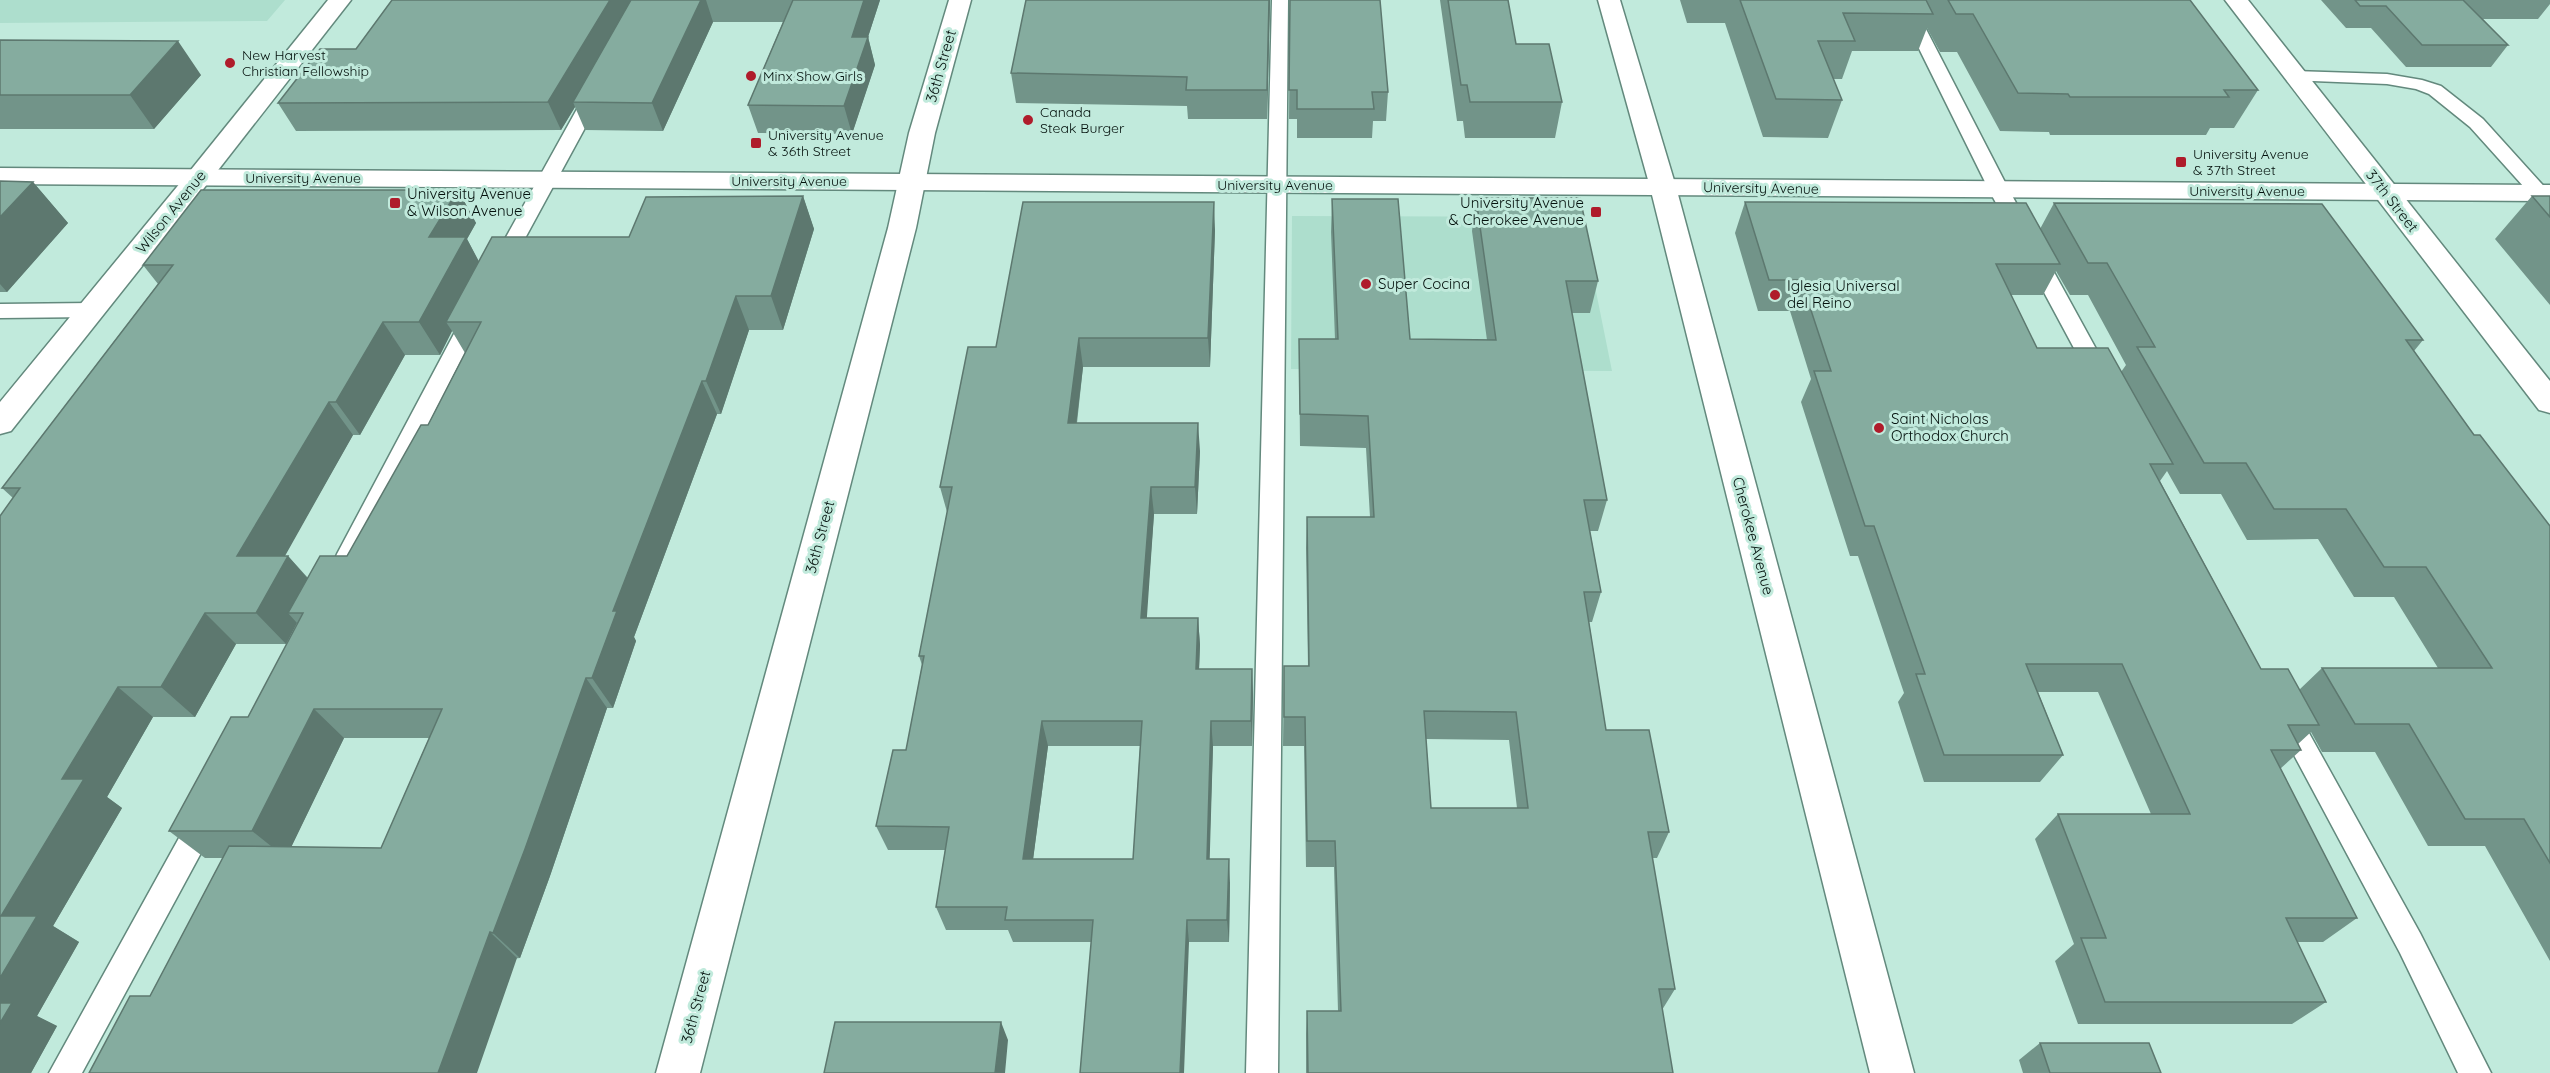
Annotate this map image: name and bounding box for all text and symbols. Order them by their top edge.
street label: 36th Street [921,27,960,104]
place label: New Harvest Christian Fellowship [242,46,369,80]
marker: New Harvest Christian Fellowship [223,56,237,70]
place label: Minx Show Girls [763,67,863,85]
marker: Minx Show Girls [744,69,758,83]
place label: Canada Steak Burger [1040,103,1125,137]
marker: Canada Steak Burger [1021,113,1035,127]
place label: University Avenue & 36th Street [768,126,884,160]
marker: University Avenue & 36th Street [749,136,763,150]
place label: University Avenue & 37th Street [2193,145,2309,179]
marker: University Avenue & 37th Street [2174,155,2188,169]
street label: Wilson Avenue [131,166,210,257]
street label: 37th Street [2362,166,2423,236]
street label: University Avenue [245,169,361,187]
street label: University Avenue [731,172,847,190]
street label: University Avenue [1217,176,1333,194]
street label: University Avenue [1703,178,1819,198]
street label: University Avenue [2189,182,2305,200]
place label: University Avenue & Wilson Avenue [407,184,531,220]
place label: University Avenue & Cherokee Avenue [1448,193,1584,229]
marker: University Avenue & Wilson Avenue [388,196,402,210]
marker: University Avenue & Cherokee Avenue [1589,205,1603,219]
place label: Super Cocina [1378,274,1470,293]
place label: Iglesia Universal del Reino [1787,276,1900,312]
marker: Super Cocina [1359,277,1373,291]
marker: Iglesia Universal del Reino [1768,288,1782,302]
place label: Saint Nicholas Orthodox Church [1891,409,2009,445]
marker: Saint Nicholas Orthodox Church [1872,421,1886,435]
street label: Cherokee Avenue [1729,475,1778,597]
street label: 36th Street [801,498,838,575]
street label: 36th Street [677,968,714,1045]

